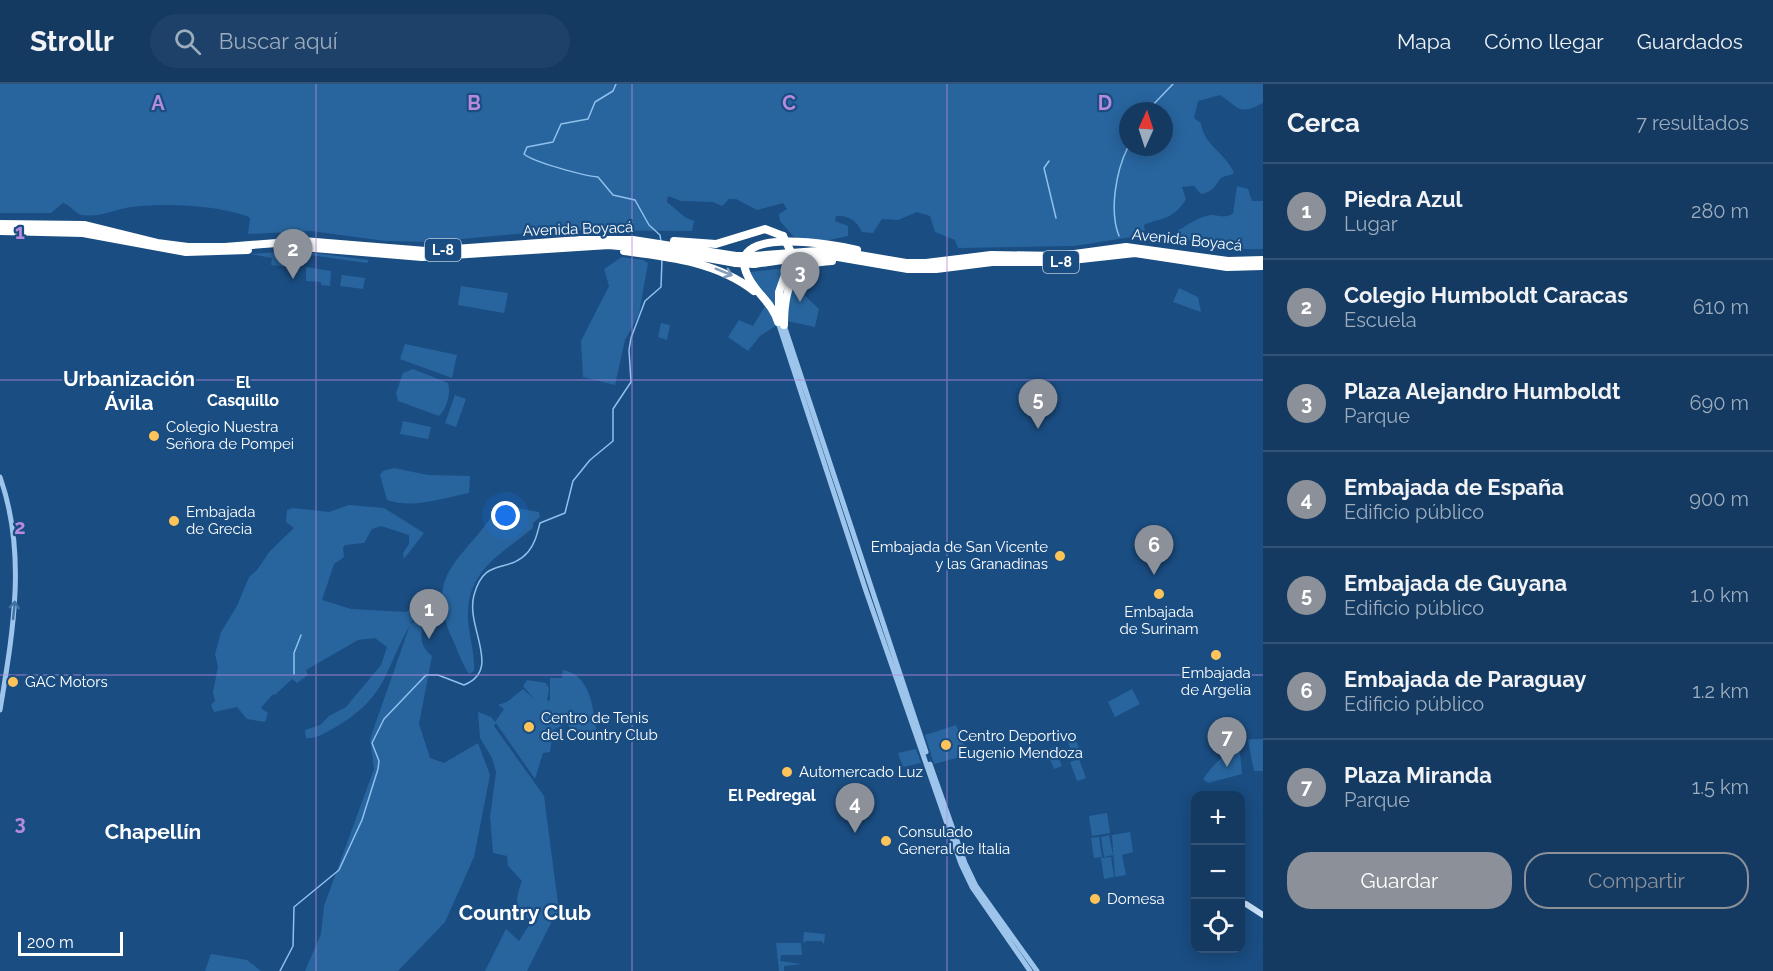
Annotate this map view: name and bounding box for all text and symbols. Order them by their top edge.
search box [150,14,570,68]
text: Strollr [30,25,114,58]
icon: search [171,25,204,58]
text: Buscar aquí [219,28,337,54]
text: Mapa [1397,29,1451,54]
text: Cómo llegar [1484,29,1604,54]
text: Guardados [1637,29,1743,54]
text: A [151,91,165,115]
text: B [467,91,481,115]
text: C [782,91,796,115]
text: D [1098,91,1112,115]
north arrow [1119,102,1173,156]
text: Cerca [1287,108,1360,138]
text: 7 resultados [1636,111,1749,135]
text: Piedra Azul [1344,186,1463,212]
text: 1 [1302,199,1311,223]
text: 280 m [1691,199,1749,223]
text: Lugar [1344,212,1398,236]
street label: Avenida Boyacá [522,218,634,240]
text: 1 [15,220,25,244]
street label: Avenida Boyacá [1131,225,1243,255]
pin: 2 [274,230,312,279]
road number: L-8 [425,239,461,261]
road number: L-8 [1043,251,1079,273]
pin: 3 [780,252,820,302]
one-way arrow [715,268,733,279]
text: Colegio Humboldt Caracas [1344,282,1628,308]
text: 2 [1301,295,1312,319]
text: 610 m [1693,295,1749,319]
text: Escuela [1344,308,1417,332]
district label: Urbanización Ávila [63,366,195,415]
district label: El Casquillo [207,373,279,410]
text: Plaza Alejandro Humboldt [1344,378,1620,404]
pin: 5 [1018,380,1058,429]
text: 3 [1301,391,1312,415]
text: 690 m [1690,391,1749,415]
text: Parque [1344,404,1410,428]
place label: Colegio Nuestra Señora de Pompei [166,418,294,453]
marker: Colegio Nuestra Señora de Pompei [147,429,161,443]
text: Embajada de España [1344,474,1564,500]
text: 4 [1301,487,1312,511]
text: 900 m [1689,487,1749,511]
text: Edificio público [1344,500,1484,524]
your location [491,501,520,530]
place label: Embajada de Grecia [186,503,255,538]
marker: Embajada de Grecia [167,514,181,528]
text: 2 [14,515,26,539]
pin: 6 [1134,526,1174,575]
place label: Embajada de San Vicente y las Granadinas [871,538,1048,573]
marker: Embajada de San Vicente y las Granadinas [1053,549,1067,563]
text: Embajada de Guyana [1344,570,1567,596]
text: 5 [1301,583,1312,607]
text: 1.0 km [1690,583,1749,607]
marker: Embajada de Surinam [1152,587,1166,601]
pin: 1 [410,590,448,639]
text: Edificio público [1344,596,1484,620]
one-way arrow [9,601,20,621]
place label: Embajada de Surinam [1119,603,1199,638]
marker: Embajada de Argelia [1209,648,1223,662]
place label: Embajada de Argelia [1181,664,1251,699]
text: Embajada de Paraguay [1344,666,1586,692]
place label: GAC Motors [25,673,108,691]
marker: GAC Motors [6,675,20,689]
text: 6 [1300,679,1313,703]
text: 1.2 km [1692,679,1749,703]
text: Edificio público [1344,692,1484,716]
place label: Centro de Tenis del Country Club [541,709,658,744]
pin: 7 [1208,718,1246,767]
marker: Centro de Tenis del Country Club [522,720,536,734]
place label: Centro Deportivo Eugenio Mendoza [958,727,1083,762]
marker: Centro Deportivo Eugenio Mendoza [939,738,953,752]
text: Plaza Miranda [1344,762,1492,788]
place label: Automercado Luz [799,763,923,781]
marker: Automercado Luz [780,765,794,779]
text: 7 [1301,775,1312,799]
text: 1.5 km [1692,775,1749,799]
pin: 4 [836,784,874,833]
district label: El Pedregal [728,786,817,805]
text: Parque [1344,788,1410,812]
map controls [1191,791,1245,953]
button: + [1191,791,1245,845]
text: 3 [14,811,26,835]
district label: Chapellín [105,819,201,844]
place label: Consulado General de Italia [898,823,1010,858]
marker: Consulado General de Italia [879,834,893,848]
button: − [1191,845,1245,899]
button: Guardar [1287,852,1512,909]
button: Compartir [1524,852,1749,909]
place label: Domesa [1107,890,1165,908]
marker: Domesa [1088,892,1102,906]
button: locate [1191,899,1245,953]
district label: Country Club [459,900,591,925]
scale bar [18,929,123,956]
text: 200 m [27,933,74,952]

